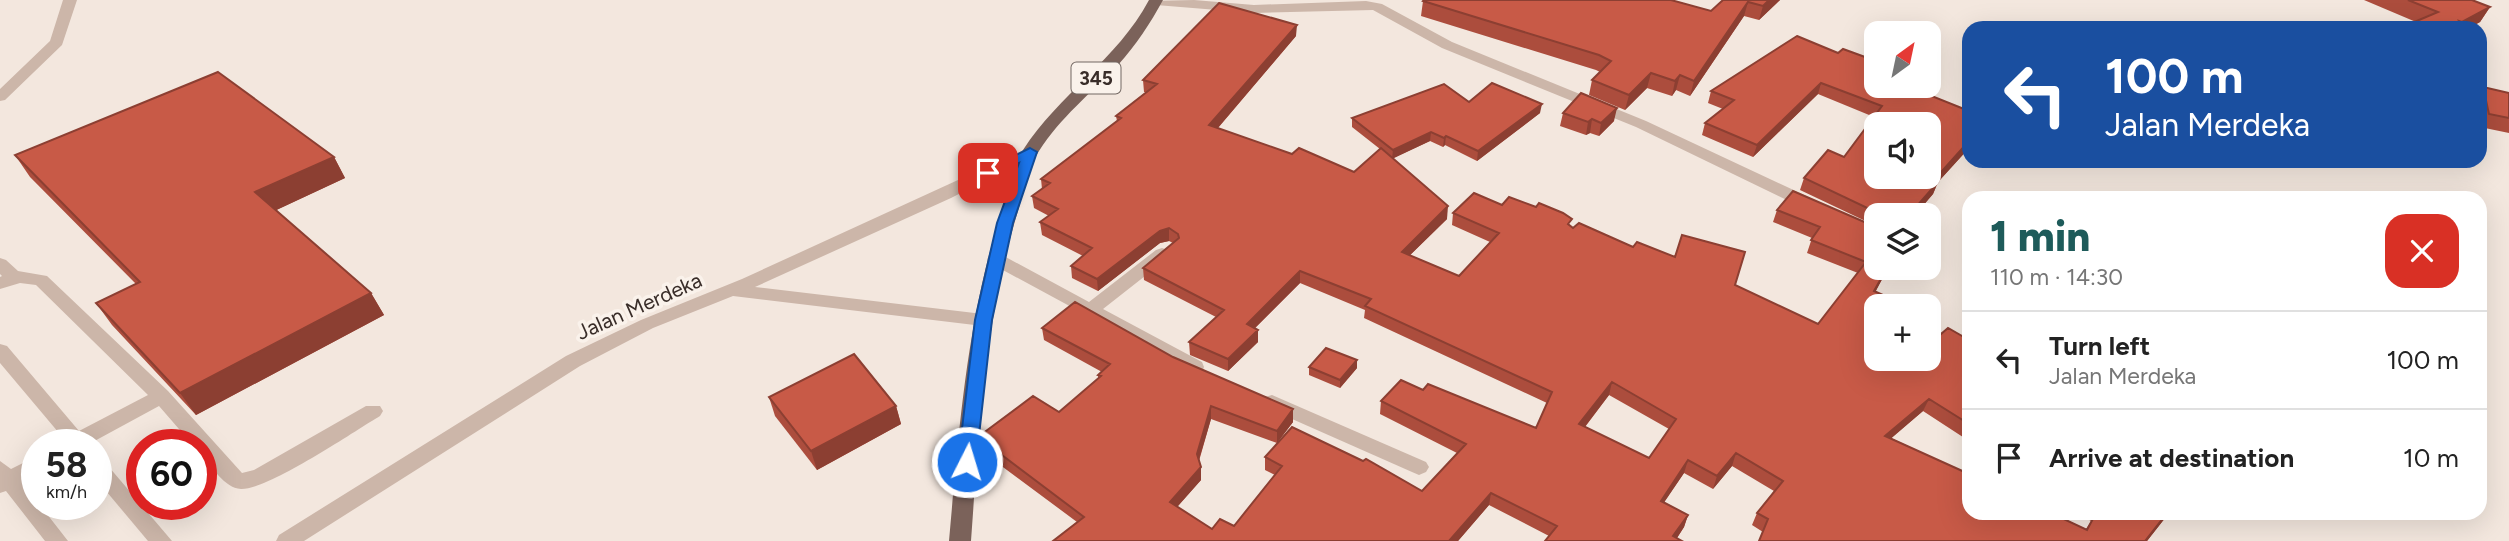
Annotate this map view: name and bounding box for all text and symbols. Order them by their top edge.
north arrow [1864,21,1941,98]
map controls [1864,21,1941,371]
text: 100 m [2105,46,2244,105]
icon: left [1990,49,2081,140]
road number: 345 [1072,62,1120,94]
text: Jalan Merdeka [2105,106,2310,144]
button: sound [1864,112,1941,189]
pin [958,143,1018,203]
icon: arrive [969,154,1007,192]
button: layers [1864,203,1941,280]
text: 1 min [1990,211,2090,262]
button: close [2385,214,2459,288]
text: 110 m · 14:30 [1990,263,2123,291]
street label: Jalan Merdeka [572,267,706,345]
button: + [1864,294,1941,371]
text: Turn left [2049,330,2150,362]
icon: left [1990,341,2028,379]
text: 100 m [2386,344,2459,376]
text: Jalan Merdeka [2049,362,2196,390]
position arrow [930,425,1004,499]
speed limit sign: 60 [126,429,217,520]
icon: arrive [1990,439,2028,477]
text: Arrive at destination [2049,442,2294,474]
text: 10 m [2403,442,2459,474]
text: 58 [46,444,87,486]
text: km/h [46,481,87,503]

